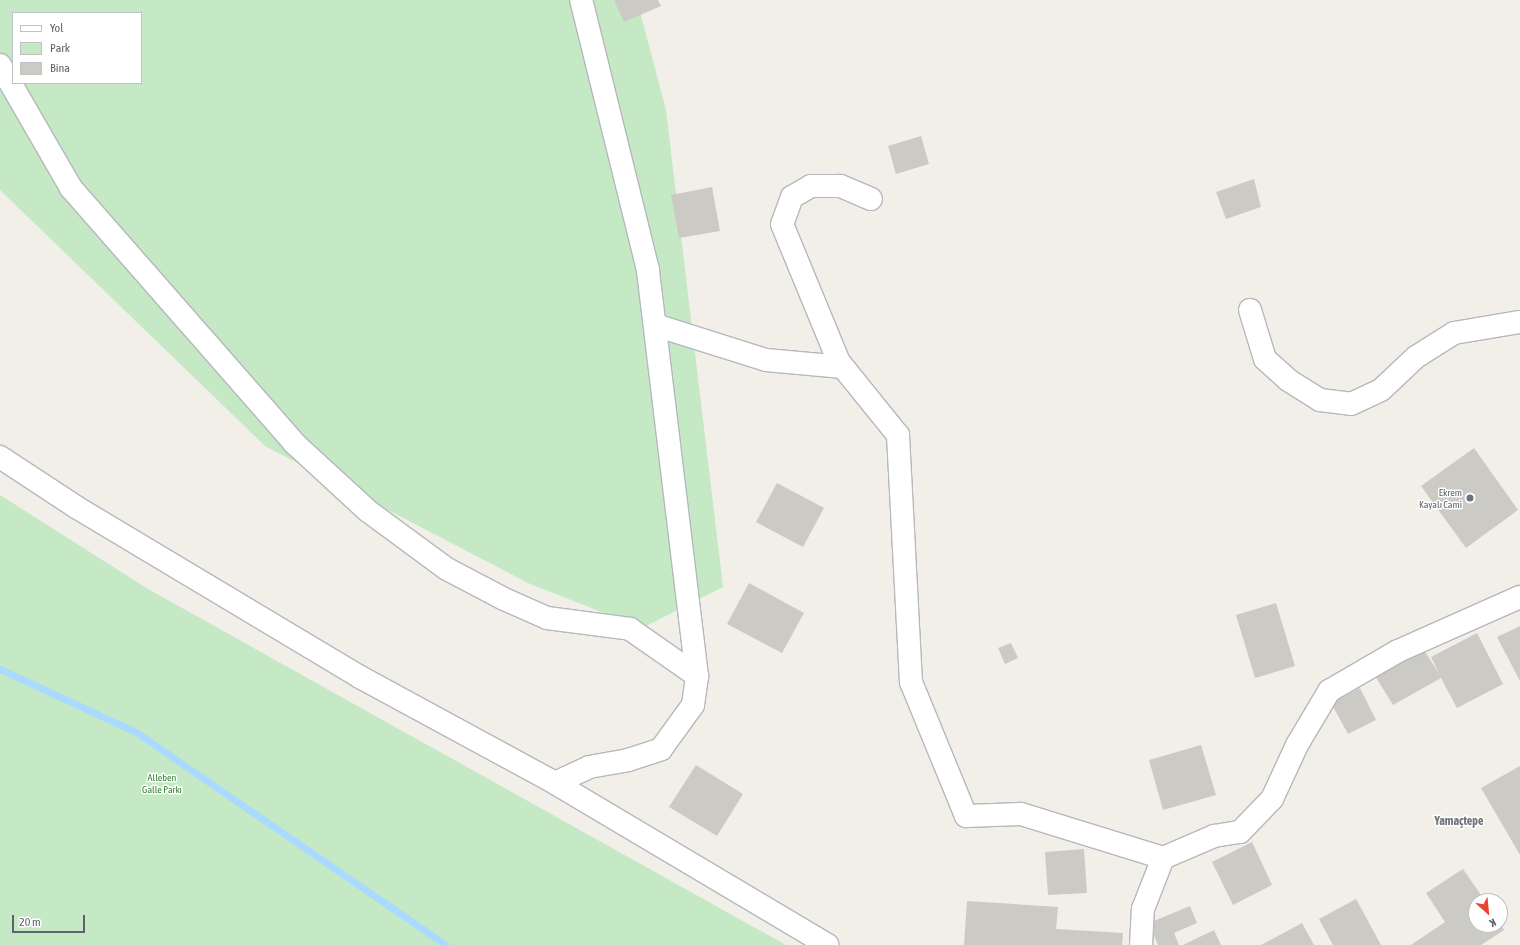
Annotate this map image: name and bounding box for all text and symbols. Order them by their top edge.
legend [12,12,142,84]
text: Yol [50,21,63,35]
text: Park [50,41,70,55]
text: Bina [50,61,70,75]
place label: Ekrem Kayalı Cami [1419,486,1462,510]
marker: Ekrem Kayalı Cami [1465,493,1475,503]
park label: Alleben Galle Parkı [142,771,182,794]
district label: Yamaçtepe [1435,815,1483,829]
north arrow [1468,893,1508,933]
scale bar [14,907,87,933]
text: 20 m [19,915,41,929]
text: K [1488,916,1498,929]

